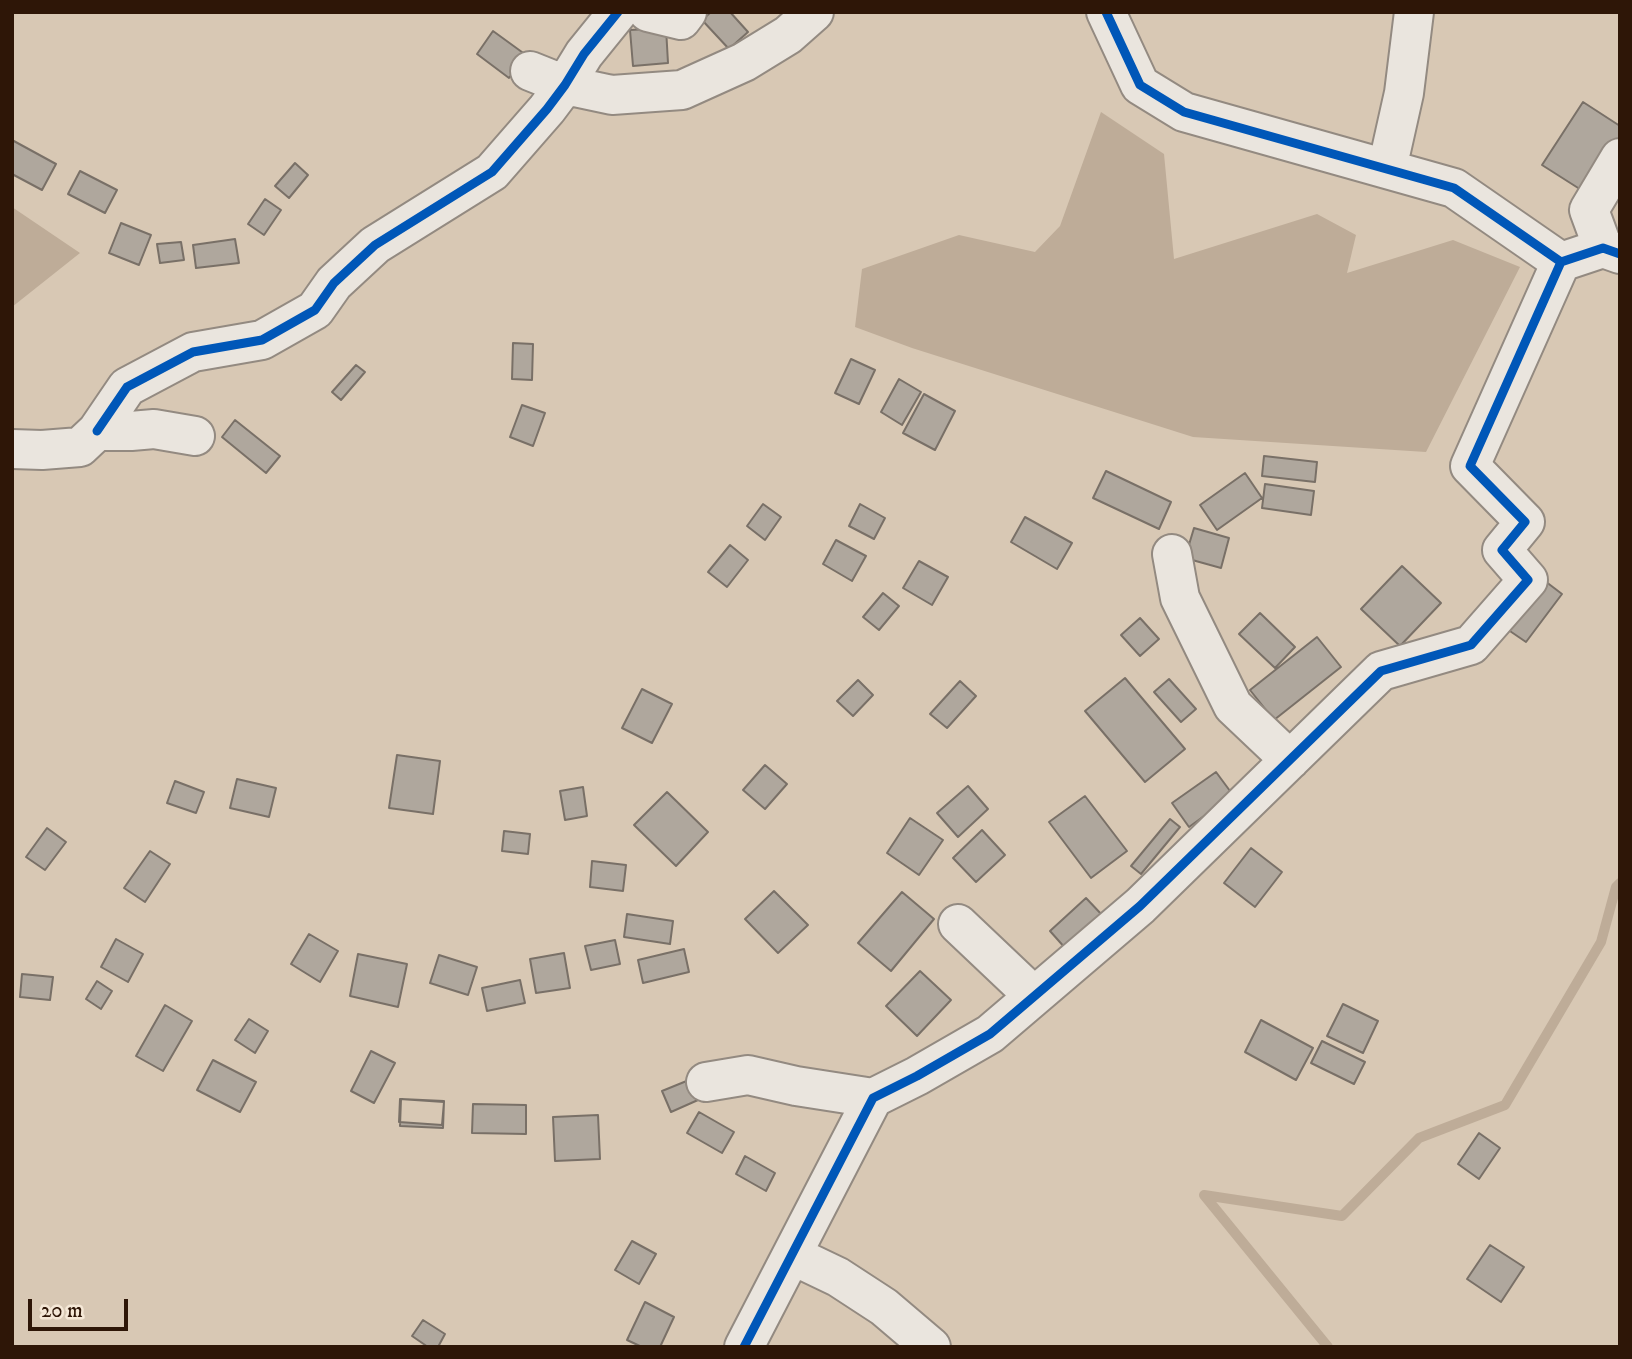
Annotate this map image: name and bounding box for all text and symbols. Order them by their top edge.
scale bar [32,1286,131,1330]
text: 20 m [41,1298,83,1324]

